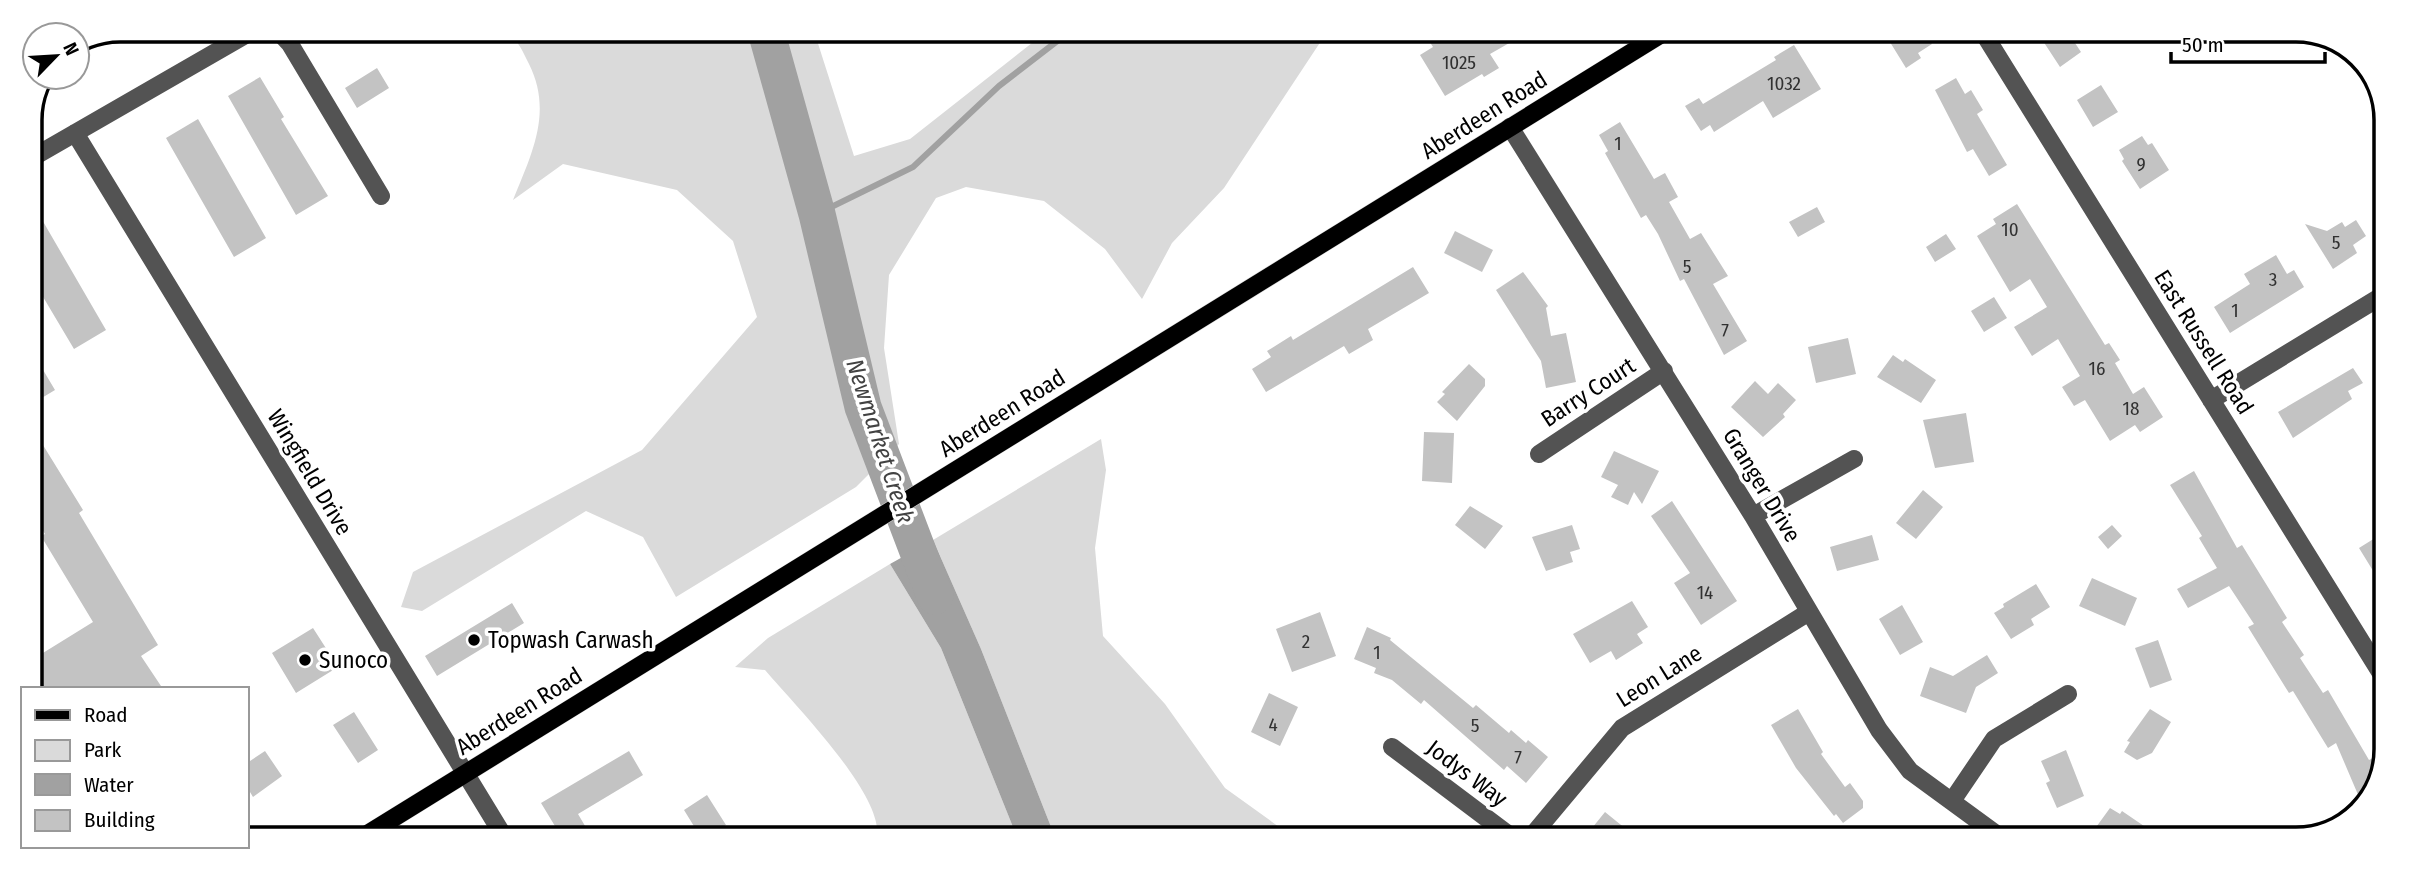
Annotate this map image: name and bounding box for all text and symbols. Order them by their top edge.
north arrow [21,21,91,91]
scale bar [2171,21,2325,65]
text: 50 m [2182,32,2224,58]
text: N [58,39,84,59]
house number: 1025 [1442,51,1476,74]
street label: Aberdeen Road [1416,65,1552,165]
house number: 1032 [1767,72,1801,95]
house number: 1 [1614,132,1622,155]
house number: 9 [2136,153,2146,176]
house number: 10 [2001,218,2019,241]
house number: 5 [2332,231,2340,254]
house number: 5 [1683,255,1691,278]
street label: East Russell Road [2148,265,2260,419]
house number: 3 [2269,268,2277,291]
house number: 1 [2231,299,2239,322]
house number: 7 [1721,319,1729,342]
street label: Barry Court [1536,351,1641,433]
water label: Newmarket Creek [840,355,920,527]
house number: 16 [2089,357,2105,380]
street label: Aberdeen Road [934,363,1070,463]
house number: 18 [2123,397,2139,420]
street label: Wingfield Drive [262,404,358,540]
street label: Granger Drive [1717,423,1807,547]
house number: 14 [1697,581,1713,604]
place label: Topwash Carwash [488,626,654,654]
house number: 2 [1302,630,1310,653]
marker: Topwash Carwash [466,632,482,648]
street label: Leon Lane [1611,639,1707,713]
house number: 1 [1373,641,1381,664]
place label: Sunoco [319,646,388,674]
marker: Sunoco [297,652,313,668]
street label: Aberdeen Road [451,661,587,761]
legend [21,687,248,848]
text: Road [84,702,128,728]
house number: 4 [1268,713,1278,736]
house number: 5 [1471,714,1479,737]
street label: Jodys Way [1421,734,1513,813]
text: Park [84,737,122,763]
house number: 7 [1514,746,1522,769]
text: Water [84,772,134,798]
text: Building [84,807,155,833]

